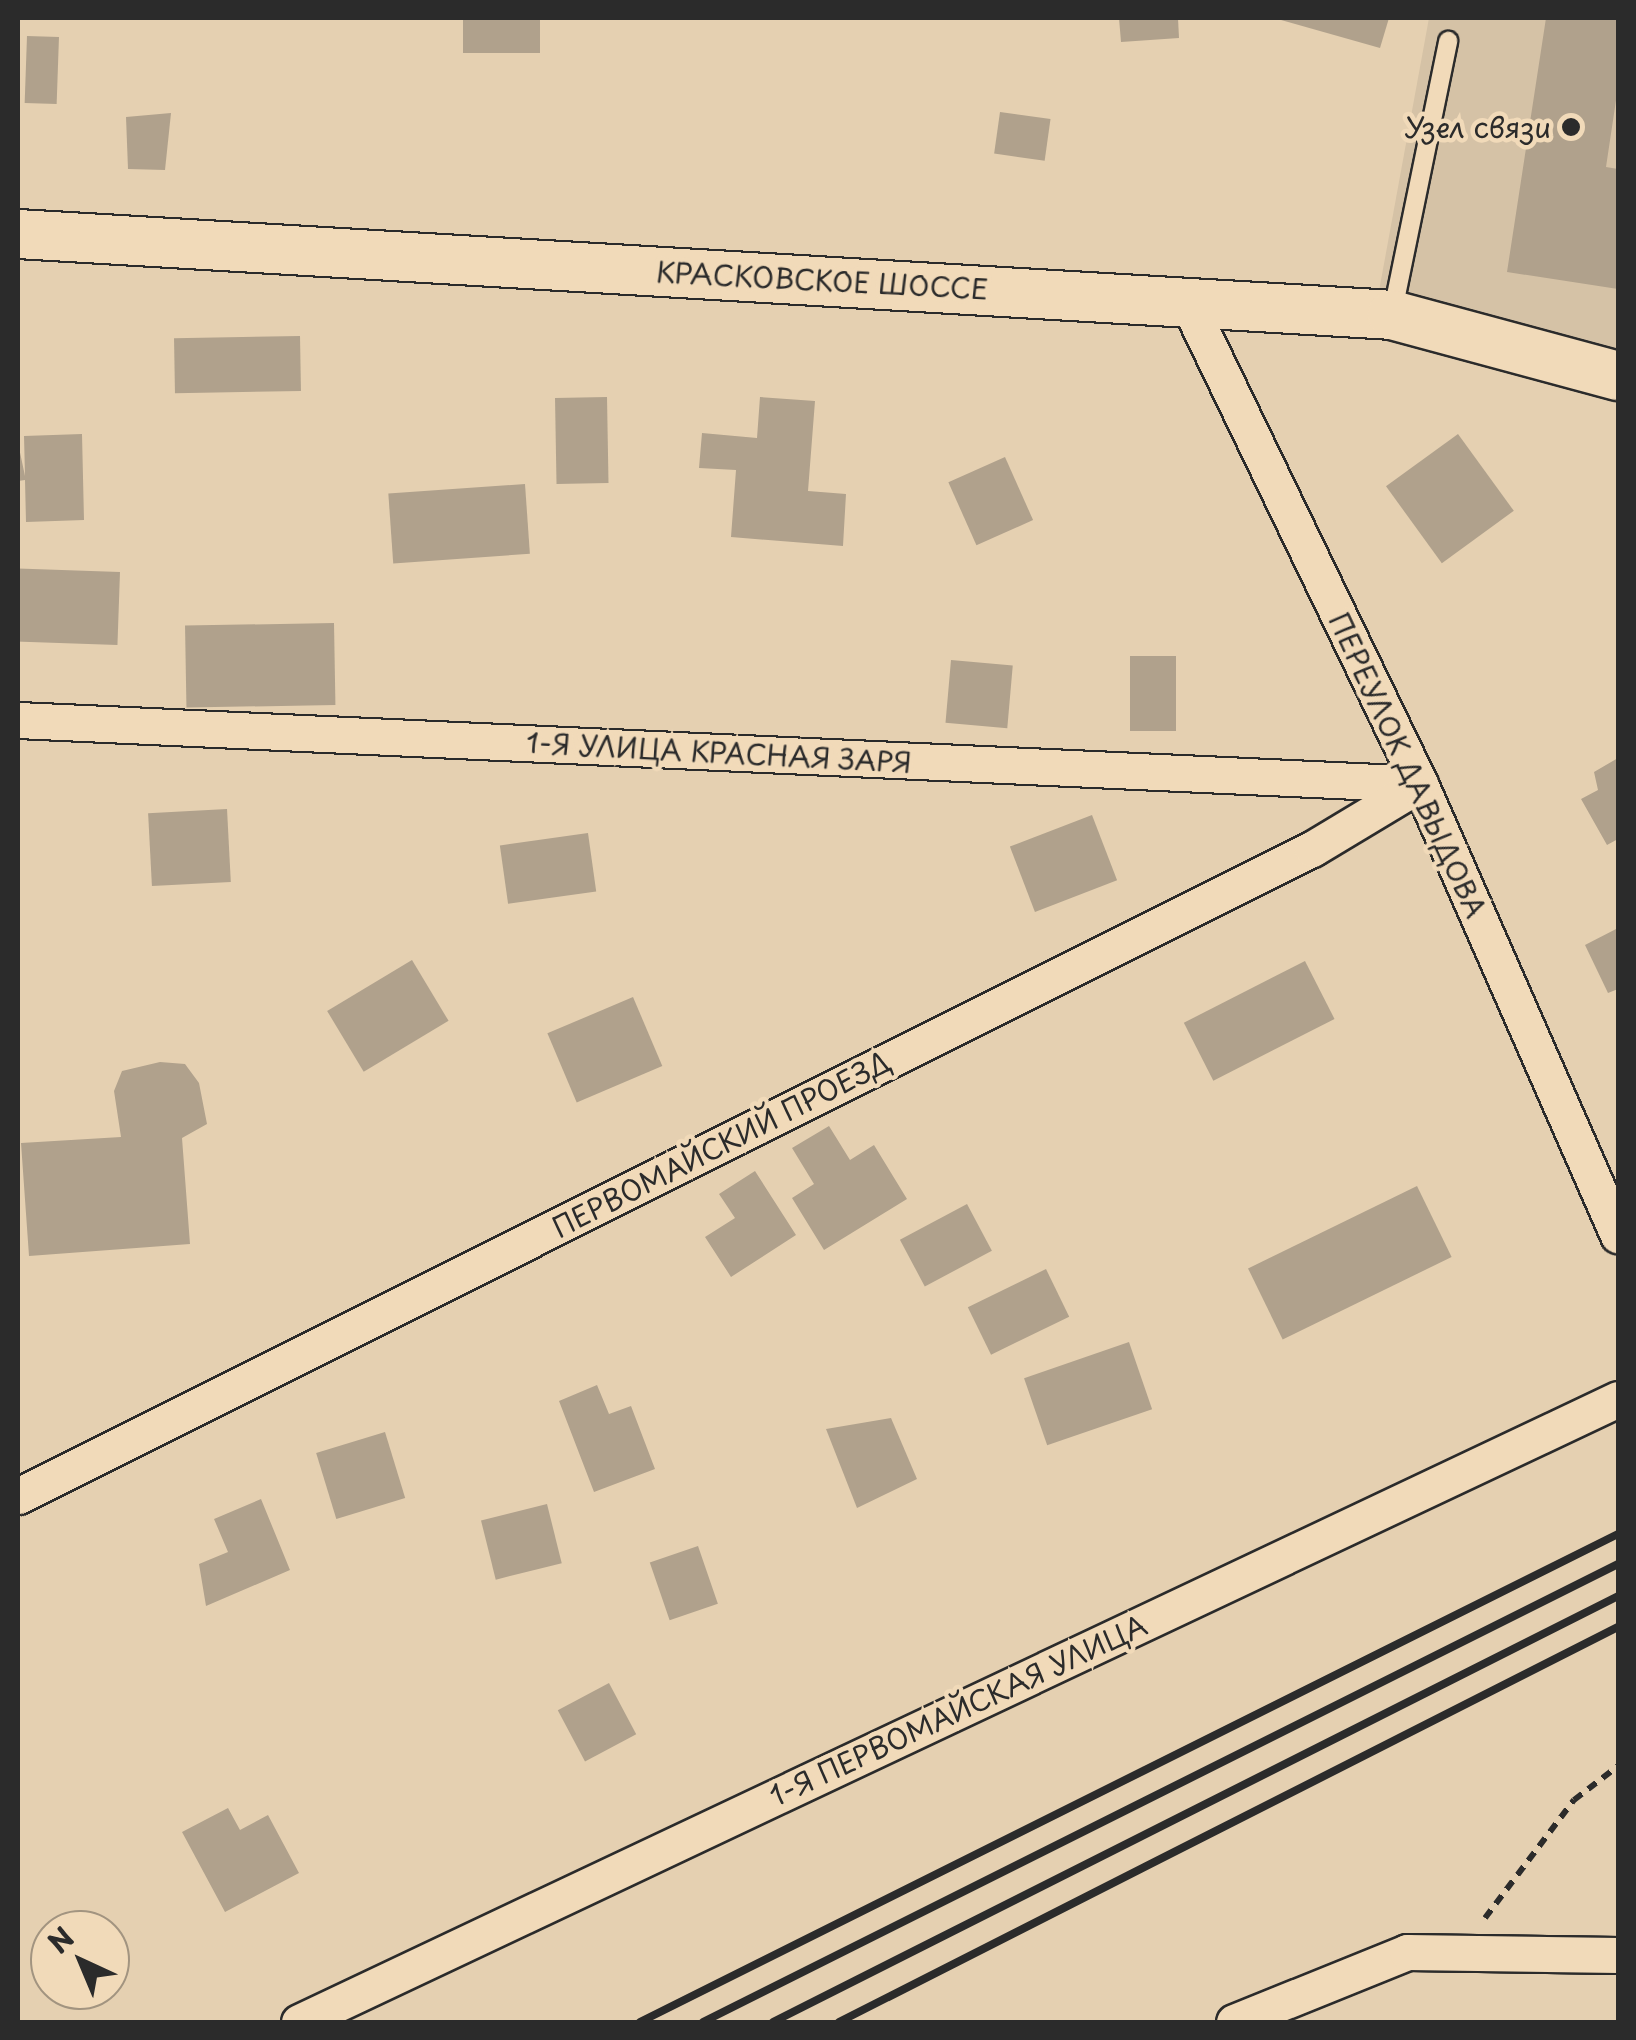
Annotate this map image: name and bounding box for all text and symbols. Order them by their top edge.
place label: Узел связи [1404,110,1551,144]
marker: Узел связи [1560,116,1582,138]
street label: КРАСКОВСКОЕ ШОССЕ [653,254,991,306]
street label: ПЕРЕУЛОК ДАВЫДОВА [1322,607,1494,923]
street label: 1-Я УЛИЦА КРАСНАЯ ЗАРЯ [524,725,914,779]
street label: ПЕРВОМАЙСКИЙ ПРОЕЗД [546,1044,896,1244]
street label: 1-Я ПЕРВОМАЙСКАЯ УЛИЦА [764,1607,1152,1813]
north arrow [30,1910,130,2010]
text: N [37,1916,83,1963]

